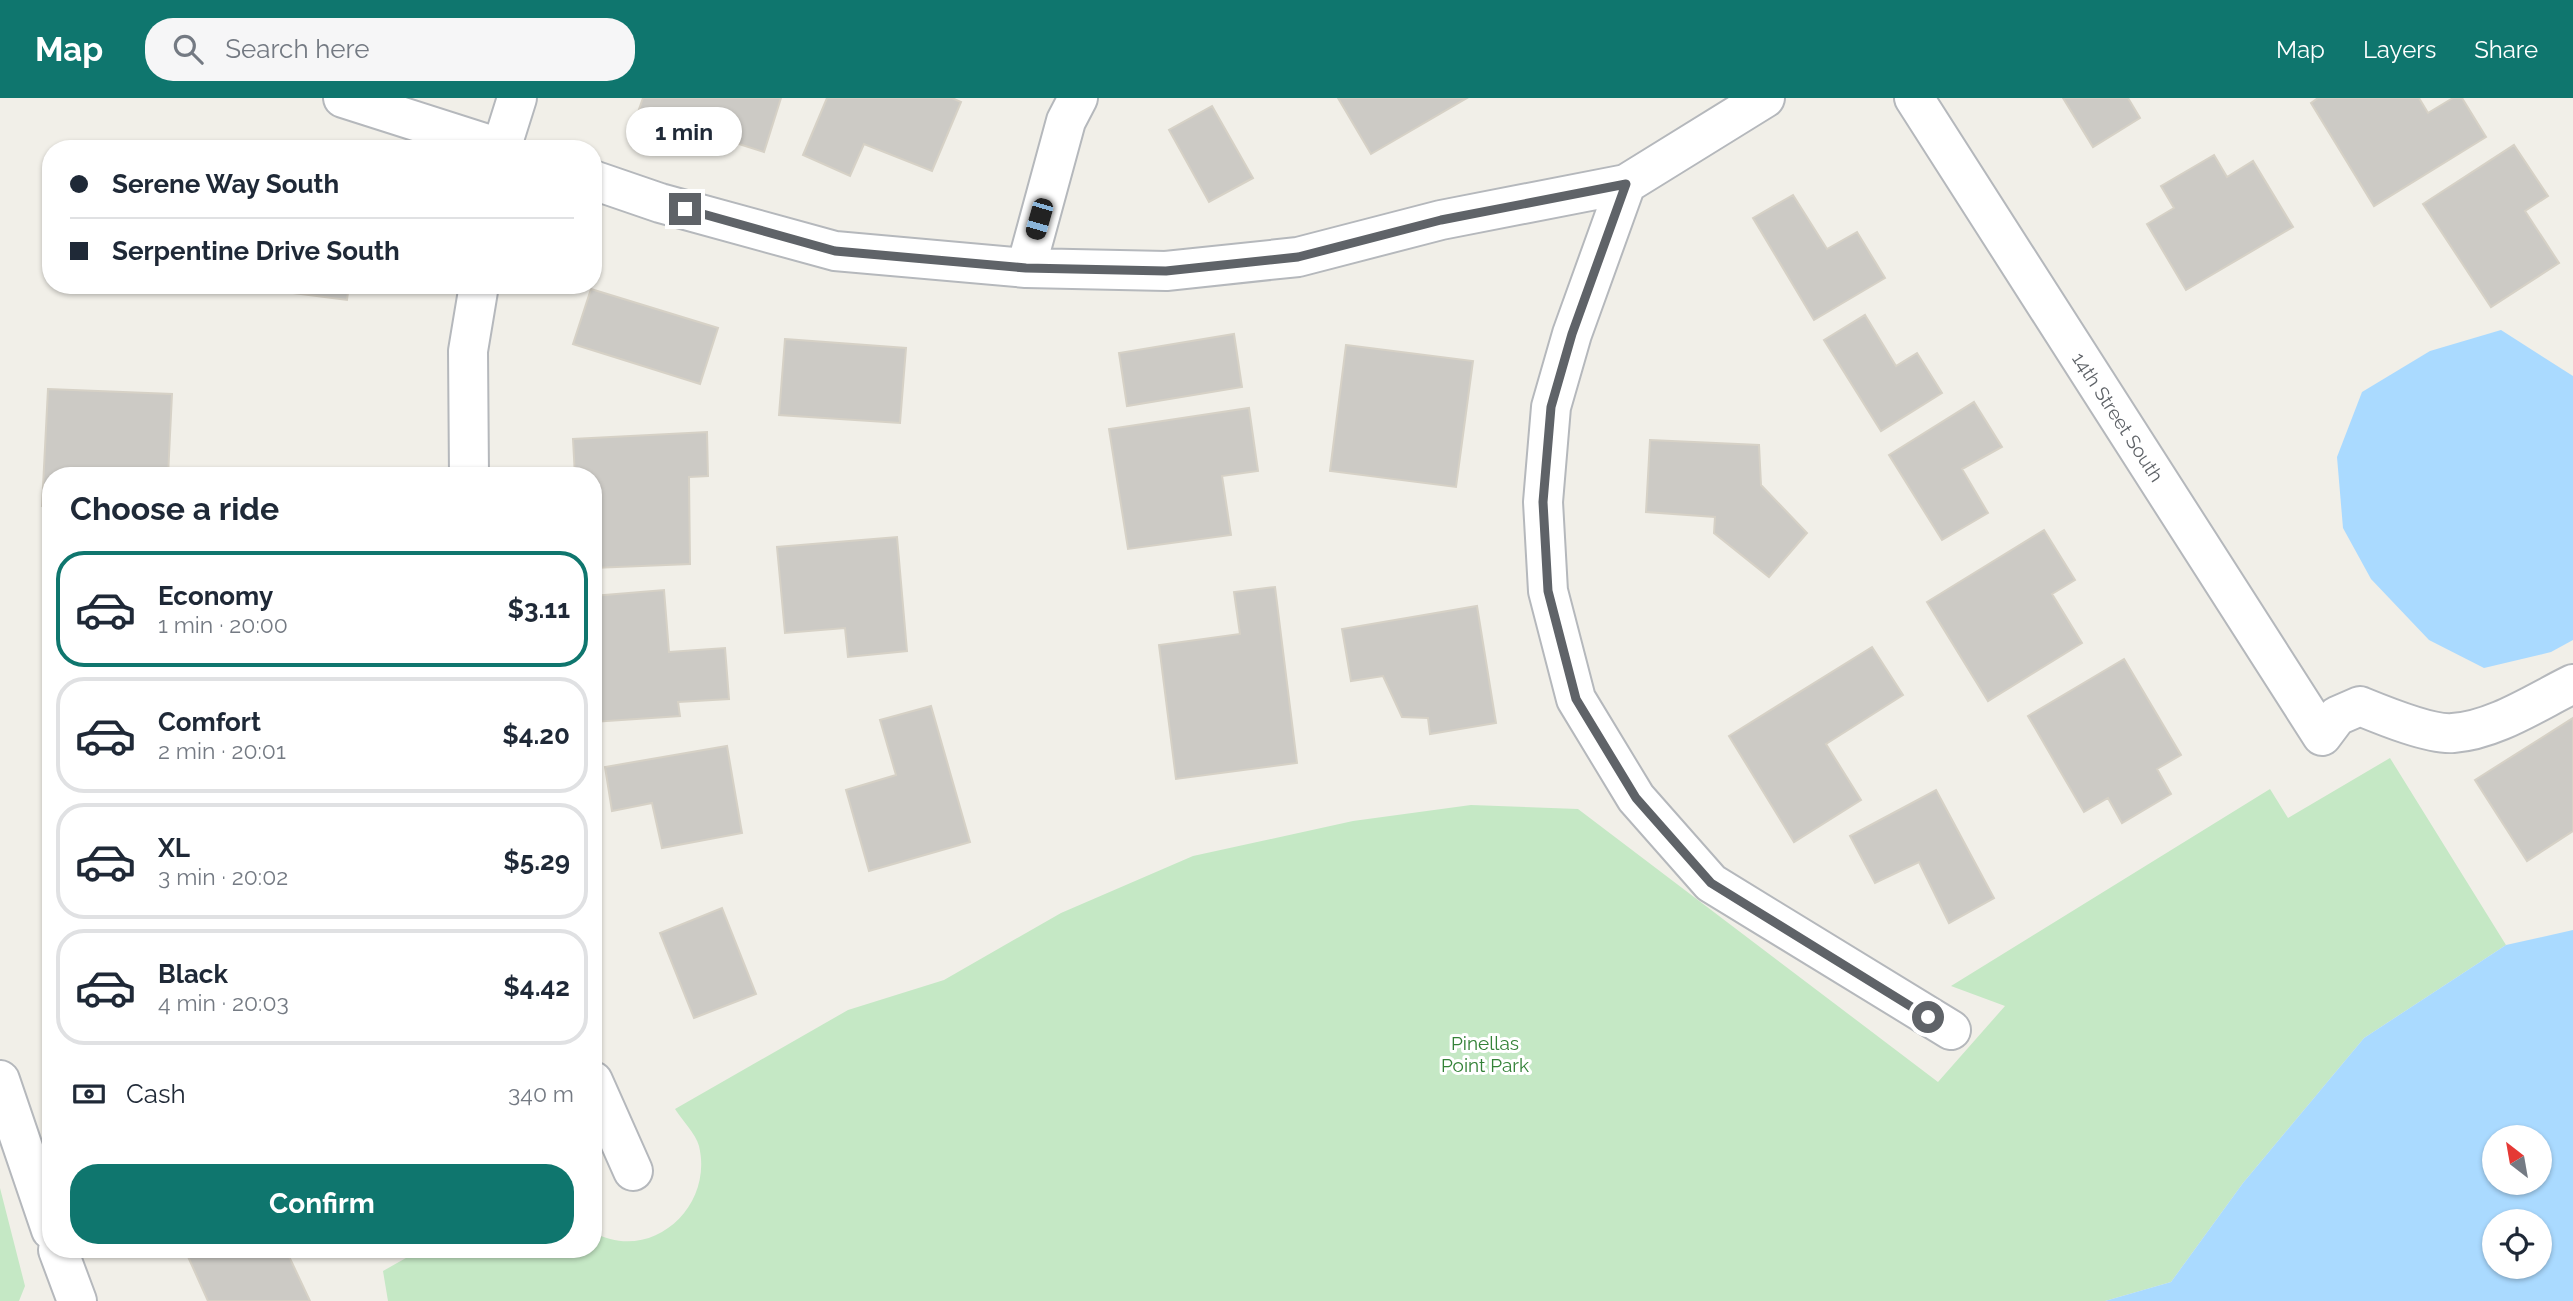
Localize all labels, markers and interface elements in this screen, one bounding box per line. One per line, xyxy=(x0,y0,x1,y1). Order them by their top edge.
search box xyxy=(145,18,635,81)
text: Map xyxy=(35,30,103,69)
icon: search xyxy=(169,30,207,68)
text: Search here xyxy=(225,34,370,64)
text: Map xyxy=(2276,35,2325,64)
text: Layers xyxy=(2363,35,2436,64)
text: Share xyxy=(2474,35,2538,64)
callout: 1 min xyxy=(627,108,743,156)
text: 1 min xyxy=(655,118,713,145)
text: Serene Way South xyxy=(112,169,339,199)
route end xyxy=(669,193,701,225)
car xyxy=(1024,196,1055,242)
text: Serpentine Drive South xyxy=(112,236,400,266)
street label: 14th Street South xyxy=(2068,348,2168,486)
text: Choose a ride xyxy=(70,490,279,527)
icon: car xyxy=(74,578,137,641)
text: Economy xyxy=(158,581,273,611)
text: $3.11 xyxy=(508,594,570,624)
text: 1 min · 20:00 xyxy=(158,611,288,638)
icon: car xyxy=(74,704,137,767)
text: Comfort xyxy=(158,707,261,737)
text: $4.20 xyxy=(502,720,570,750)
text: 2 min · 20:01 xyxy=(158,737,286,764)
icon: car xyxy=(74,830,137,893)
text: XL xyxy=(158,833,190,863)
text: $5.29 xyxy=(503,846,570,876)
text: 3 min · 20:02 xyxy=(158,863,288,890)
icon: car xyxy=(74,956,137,1019)
text: Black xyxy=(158,959,228,989)
text: $4.42 xyxy=(503,972,570,1002)
text: 4 min · 20:03 xyxy=(158,989,289,1016)
route start xyxy=(1912,1001,1944,1033)
park label: Pinellas Point Park xyxy=(1441,1032,1529,1076)
icon: cash xyxy=(70,1075,108,1113)
text: Cash xyxy=(126,1079,186,1109)
text: 340 m xyxy=(508,1080,574,1107)
north arrow xyxy=(2482,1125,2552,1195)
map controls xyxy=(2482,1125,2552,1279)
button: Confirm xyxy=(70,1164,574,1244)
button: locate xyxy=(2482,1209,2552,1279)

